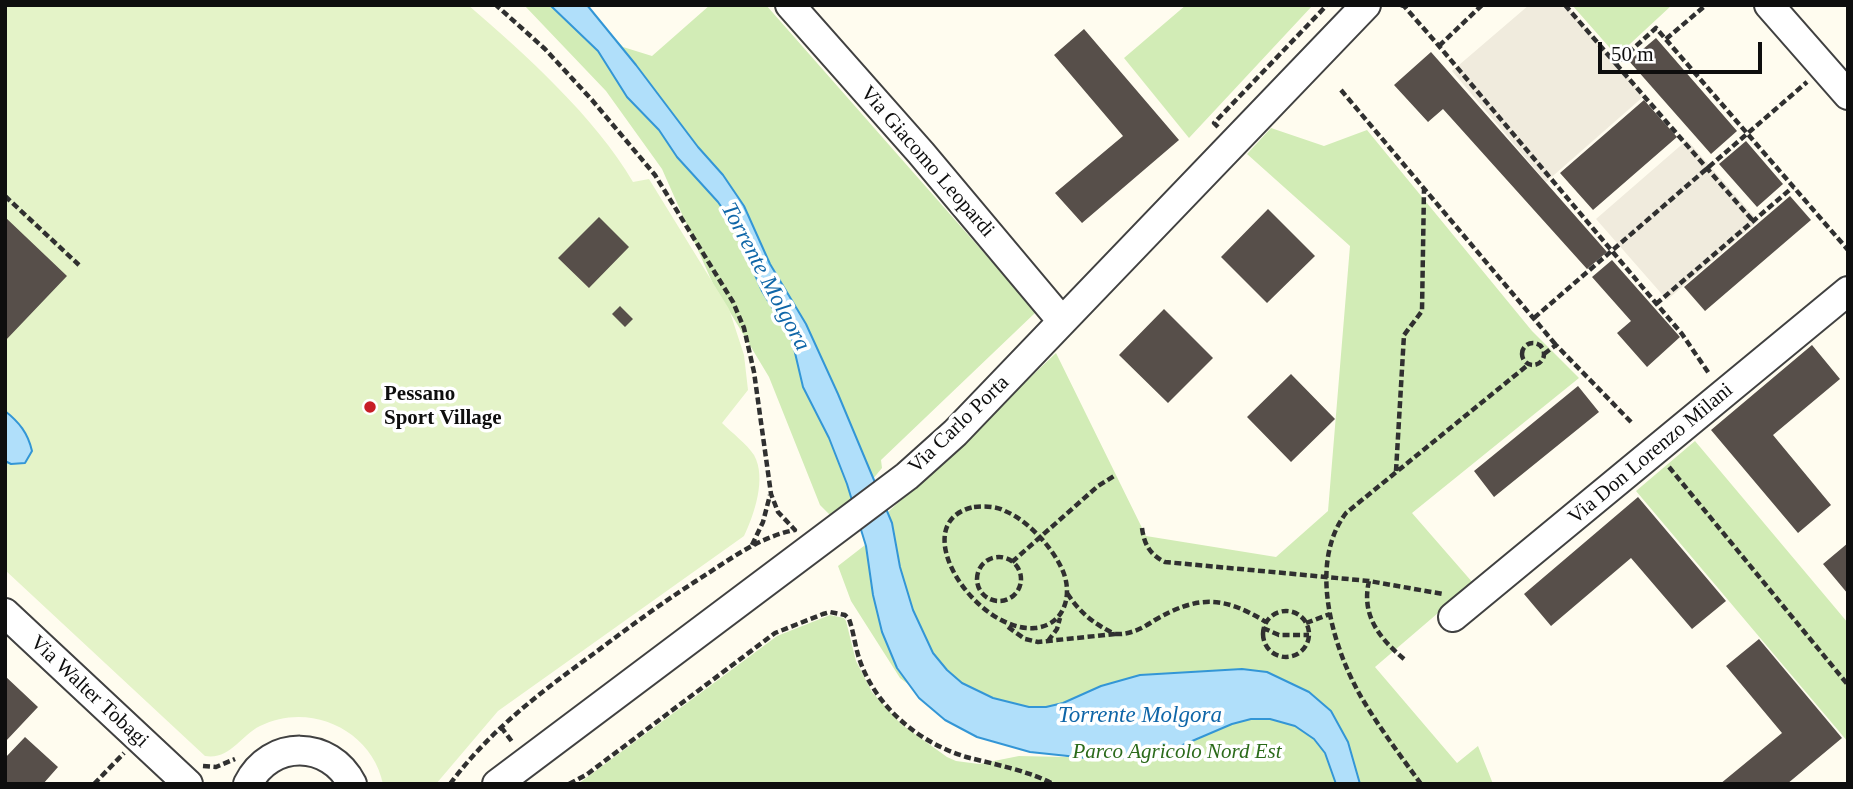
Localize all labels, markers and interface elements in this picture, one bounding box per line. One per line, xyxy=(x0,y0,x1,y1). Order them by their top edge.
scale bar xyxy=(1601,28,1766,72)
text: 50 m xyxy=(1611,42,1654,66)
street label: Via Giacomo Leopardi xyxy=(854,81,1000,243)
water label: Torrente Molgora xyxy=(714,198,816,356)
street label: Via Carlo Porta xyxy=(903,371,1015,479)
street label: Via Don Lorenzo Milani xyxy=(1564,378,1738,530)
place label: Pessano Sport Village xyxy=(384,382,502,432)
marker: Pessano Sport Village xyxy=(362,399,378,415)
street label: Via Walter Tobagi xyxy=(24,631,154,753)
water label: Torrente Molgora xyxy=(1058,702,1222,730)
park label: Parco Agricolo Nord Est xyxy=(1072,739,1282,765)

